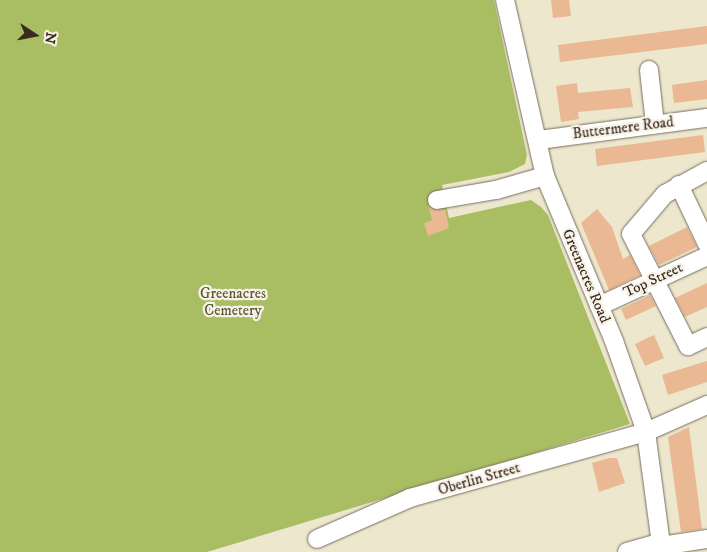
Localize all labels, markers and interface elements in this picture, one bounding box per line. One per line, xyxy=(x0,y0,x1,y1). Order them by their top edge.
north arrow xyxy=(10,10,60,60)
text: N xyxy=(40,31,60,45)
street label: Buttermere Road xyxy=(571,113,675,143)
street label: Greenacres Road xyxy=(558,226,614,326)
street label: Top Street xyxy=(621,258,685,302)
park label: Greenacres Cemetery xyxy=(200,284,266,319)
street label: Oberlin Street xyxy=(436,459,522,499)

